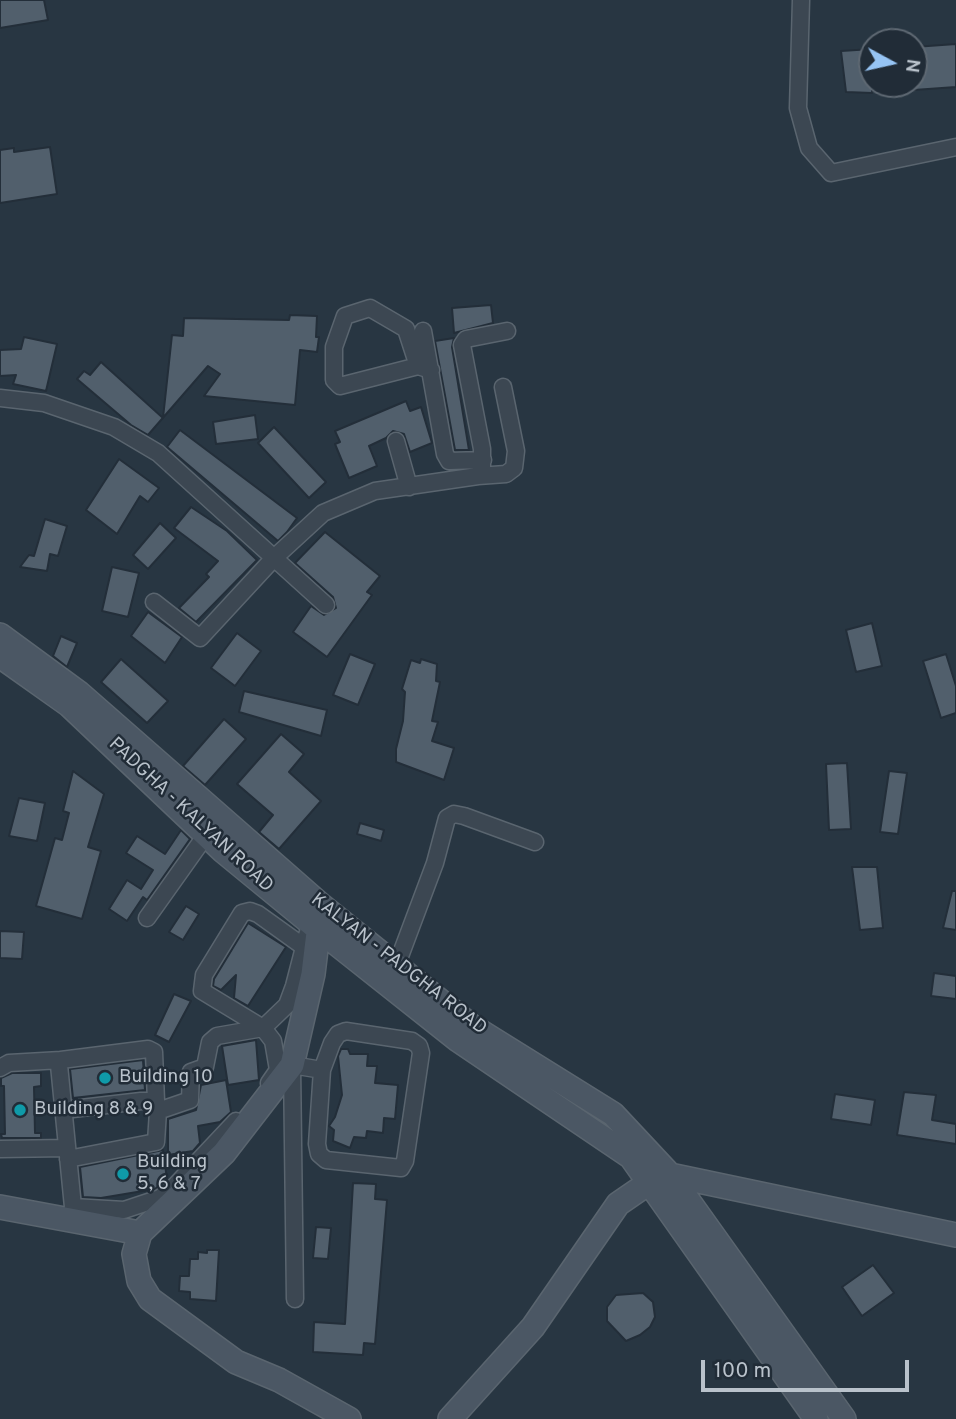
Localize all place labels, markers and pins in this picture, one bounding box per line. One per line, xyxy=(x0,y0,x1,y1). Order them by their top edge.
place label: Building 10 xyxy=(119,1067,213,1089)
marker: Building 10 xyxy=(97,1070,113,1086)
place label: Building 8 & 9 xyxy=(34,1099,153,1121)
marker: Building 8 & 9 xyxy=(12,1102,28,1118)
place label: Building 5, 6 & 7 xyxy=(137,1152,207,1196)
marker: Building 5, 6 & 7 xyxy=(115,1166,131,1182)

